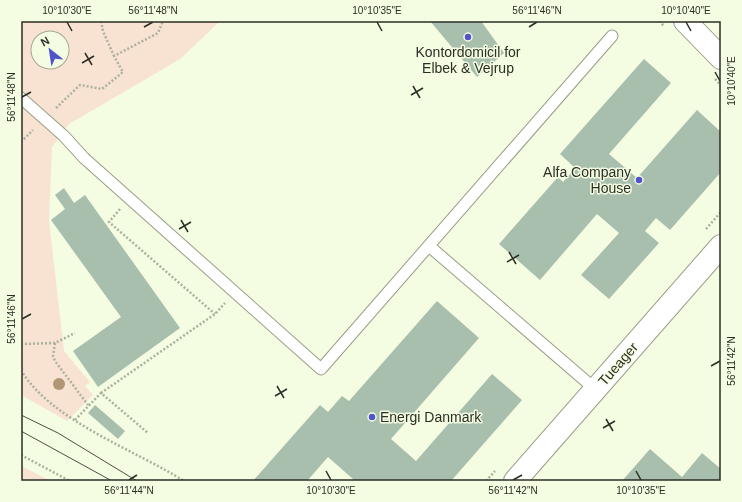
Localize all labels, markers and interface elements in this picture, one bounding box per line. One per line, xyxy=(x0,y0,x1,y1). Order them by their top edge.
text: 10°10'30"E xyxy=(42,5,92,16)
text: 56°11'48"N xyxy=(128,5,178,16)
text: 10°10'35"E xyxy=(352,5,402,16)
text: 56°11'46"N xyxy=(512,5,562,16)
text: 10°10'40"E xyxy=(661,5,711,16)
north arrow xyxy=(30,30,70,70)
marker: Kontordomicil for Elbek & Vejrup xyxy=(463,32,473,42)
text: N xyxy=(39,34,51,49)
place label: Kontordomicil for Elbek & Vejrup xyxy=(415,44,521,76)
text: 10°10'40"E xyxy=(726,56,737,106)
text: 56°11'48"N xyxy=(6,72,17,122)
place label: Alfa Company House xyxy=(543,164,631,196)
marker: Alfa Company House xyxy=(634,175,644,185)
text: 56°11'46"N xyxy=(6,294,17,344)
text: 56°11'42"N xyxy=(726,336,737,386)
street label: Tueager xyxy=(595,339,641,389)
place label: Energi Danmark xyxy=(380,409,482,425)
marker: Energi Danmark xyxy=(367,412,377,422)
text: 56°11'44"N xyxy=(104,485,154,496)
text: 10°10'30"E xyxy=(306,485,356,496)
text: 56°11'42"N xyxy=(488,485,538,496)
text: 10°10'35"E xyxy=(616,485,666,496)

